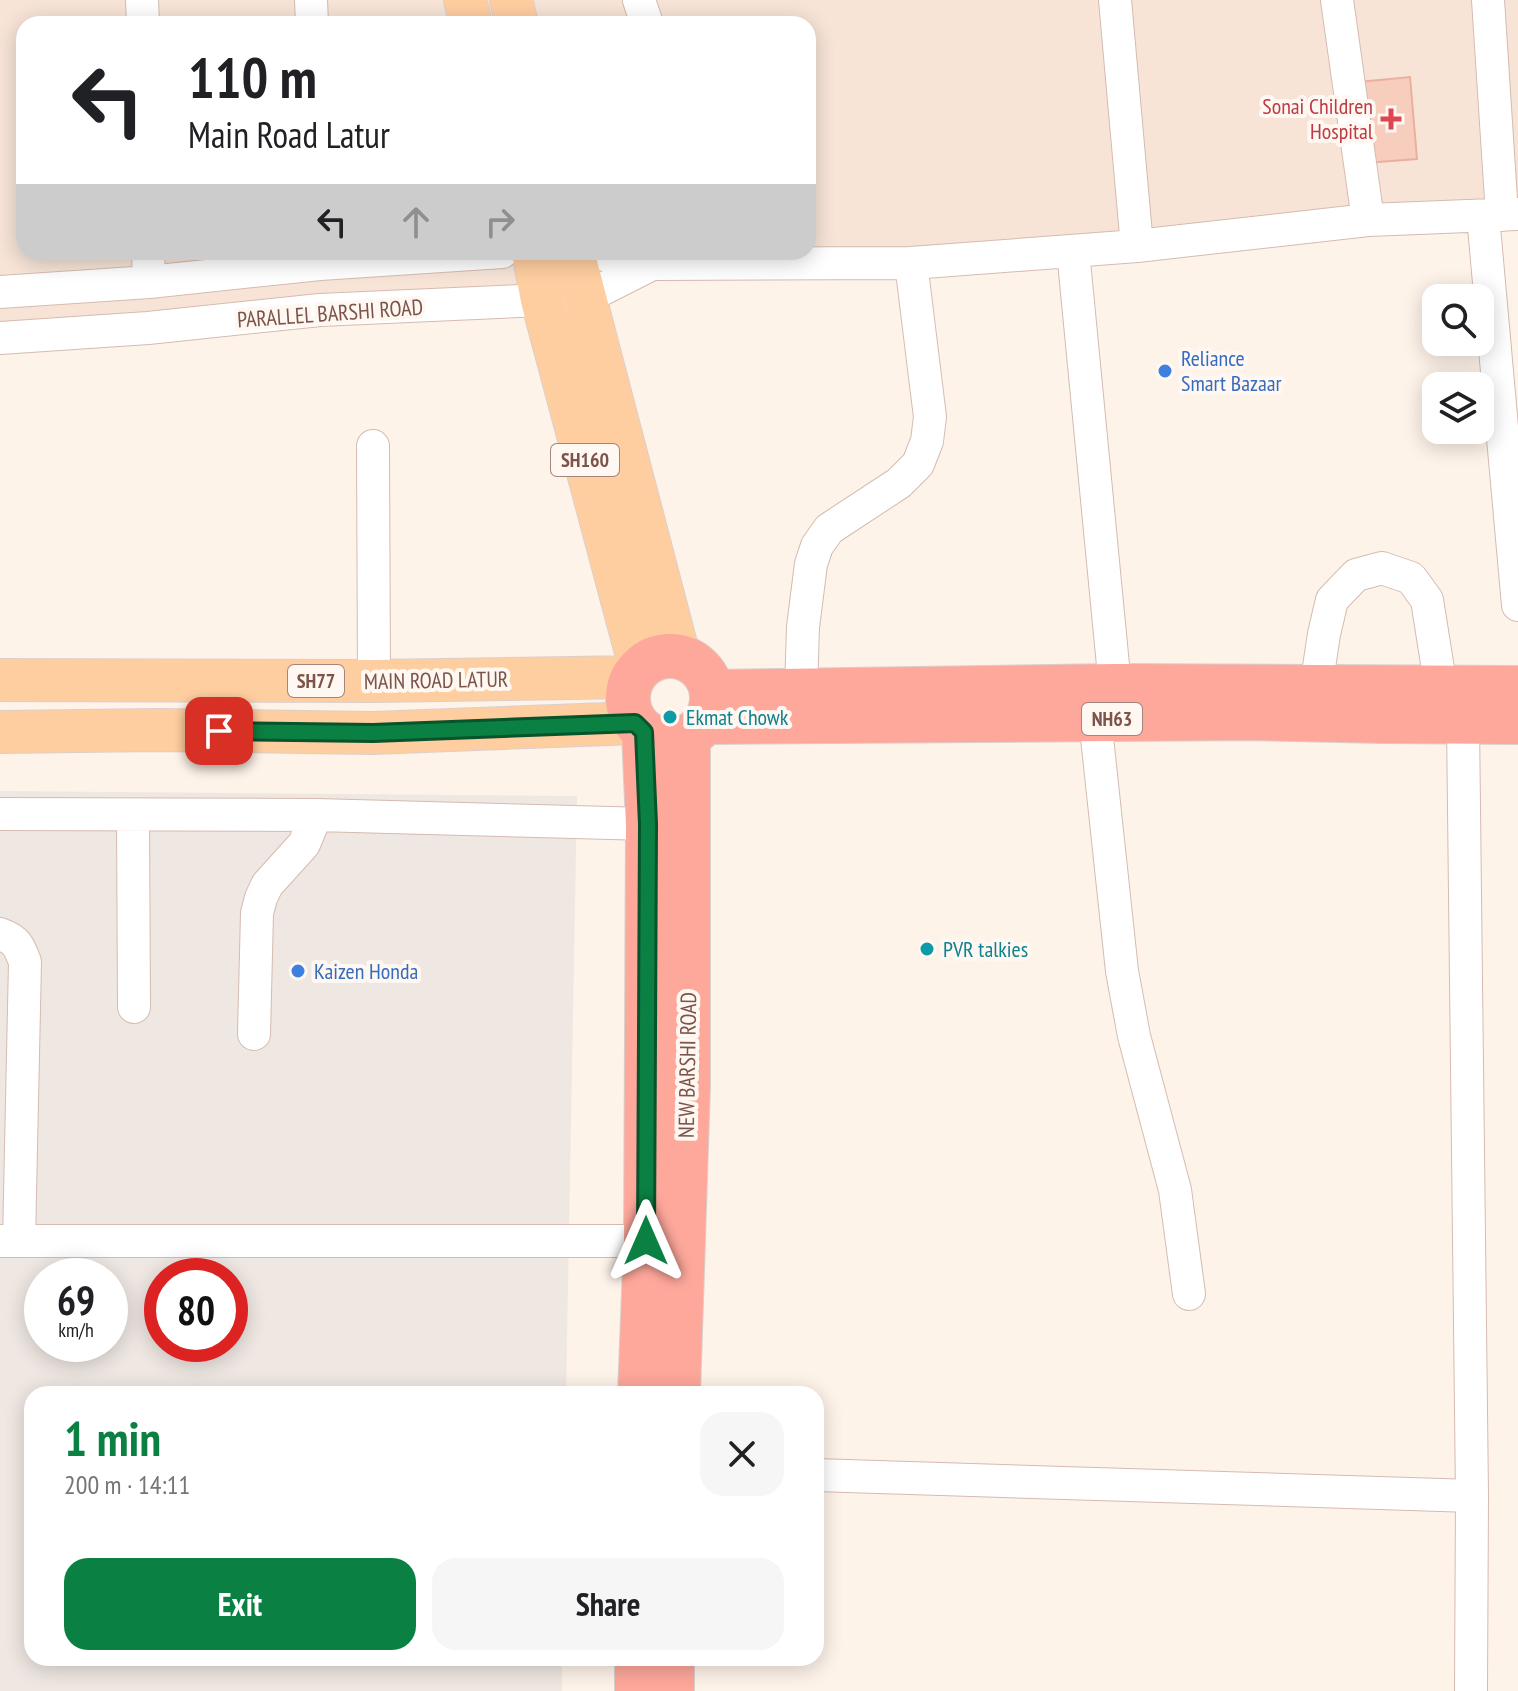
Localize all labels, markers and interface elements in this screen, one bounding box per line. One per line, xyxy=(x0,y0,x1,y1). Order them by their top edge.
text: 110 m xyxy=(188,41,317,113)
icon: left xyxy=(56,48,160,152)
place label: Sonai Children Hospital xyxy=(1262,92,1374,145)
marker: Sonai Children Hospital xyxy=(1380,108,1402,130)
text: Main Road Latur xyxy=(188,111,390,158)
icon: left xyxy=(310,200,354,244)
icon: ahead xyxy=(394,200,438,244)
icon: right xyxy=(478,200,522,244)
map controls xyxy=(1422,284,1494,444)
button: search xyxy=(1422,284,1494,356)
street label: PARALLEL BARSHI ROAD xyxy=(236,293,424,333)
place label: Reliance Smart Bazaar xyxy=(1181,344,1282,397)
marker: Reliance Smart Bazaar xyxy=(1156,362,1174,380)
button: layers xyxy=(1422,372,1494,444)
road number: SH160 xyxy=(551,444,619,476)
road number: SH77 xyxy=(288,665,344,697)
street label: MAIN ROAD LATUR xyxy=(363,665,509,695)
pin xyxy=(185,697,253,765)
place label: Ekmat Chowk xyxy=(686,703,789,731)
road number: NH63 xyxy=(1082,703,1142,735)
marker: Ekmat Chowk xyxy=(661,708,679,726)
icon: arrive xyxy=(197,709,241,753)
place label: PVR talkies xyxy=(943,935,1028,963)
marker: PVR talkies xyxy=(918,940,936,958)
place label: Kaizen Honda xyxy=(314,957,418,985)
marker: Kaizen Honda xyxy=(289,962,307,980)
street label: NEW BARSHI ROAD xyxy=(672,992,702,1138)
position arrow xyxy=(604,1199,688,1283)
speed limit sign: 80 xyxy=(144,1258,248,1362)
text: 69 xyxy=(57,1274,95,1326)
text: km/h xyxy=(58,1317,94,1343)
text: 1 min xyxy=(64,1407,161,1469)
button: close xyxy=(700,1412,784,1496)
text: 200 m · 14:11 xyxy=(64,1468,190,1501)
button: Exit xyxy=(64,1558,416,1650)
button: Share xyxy=(432,1558,784,1650)

